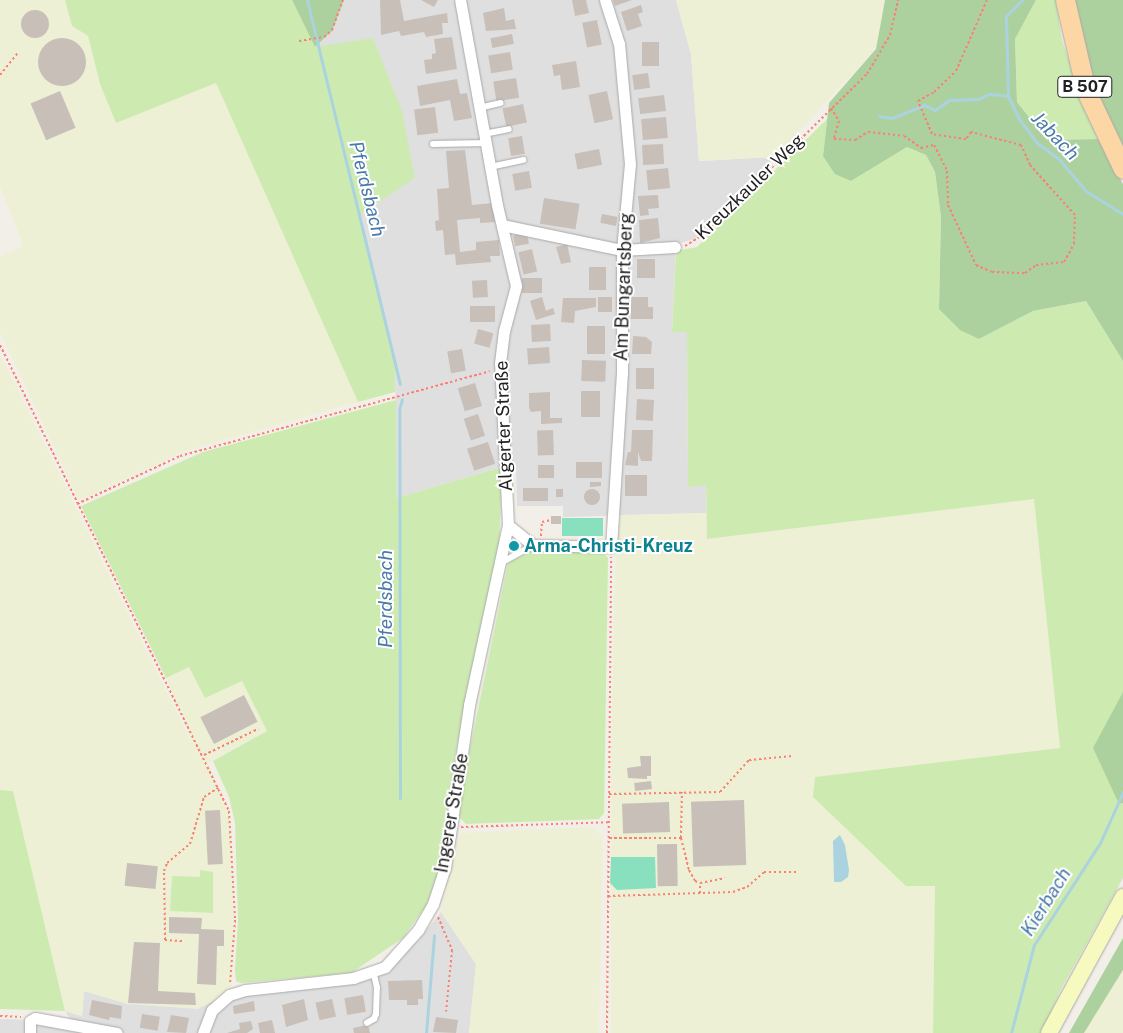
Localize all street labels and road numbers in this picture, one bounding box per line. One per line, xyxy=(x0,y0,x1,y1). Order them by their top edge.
road number: B 507 xyxy=(1056,74,1114,100)
street label: Kreuzkauler Weg xyxy=(691,130,809,244)
street label: Am Bungartsberg xyxy=(611,212,637,362)
street label: Algerter Straße xyxy=(491,360,517,492)
street label: Ingerer Straße xyxy=(431,751,473,875)

